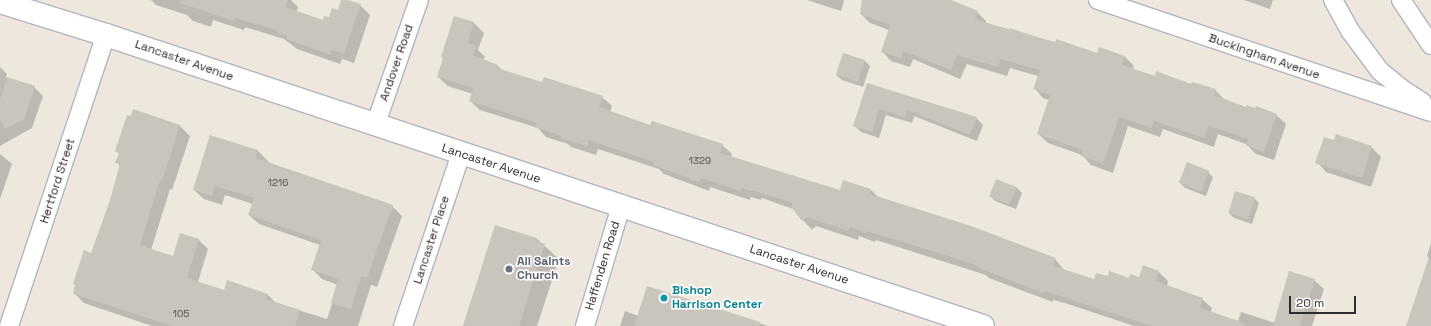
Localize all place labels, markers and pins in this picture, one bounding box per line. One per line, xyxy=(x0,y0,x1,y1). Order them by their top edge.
place label: All Saints Church xyxy=(517,255,570,283)
marker: All Saints Church xyxy=(504,264,514,274)
place label: Bishop Harrison Center xyxy=(672,284,762,312)
marker: Bishop Harrison Center xyxy=(659,293,669,303)

